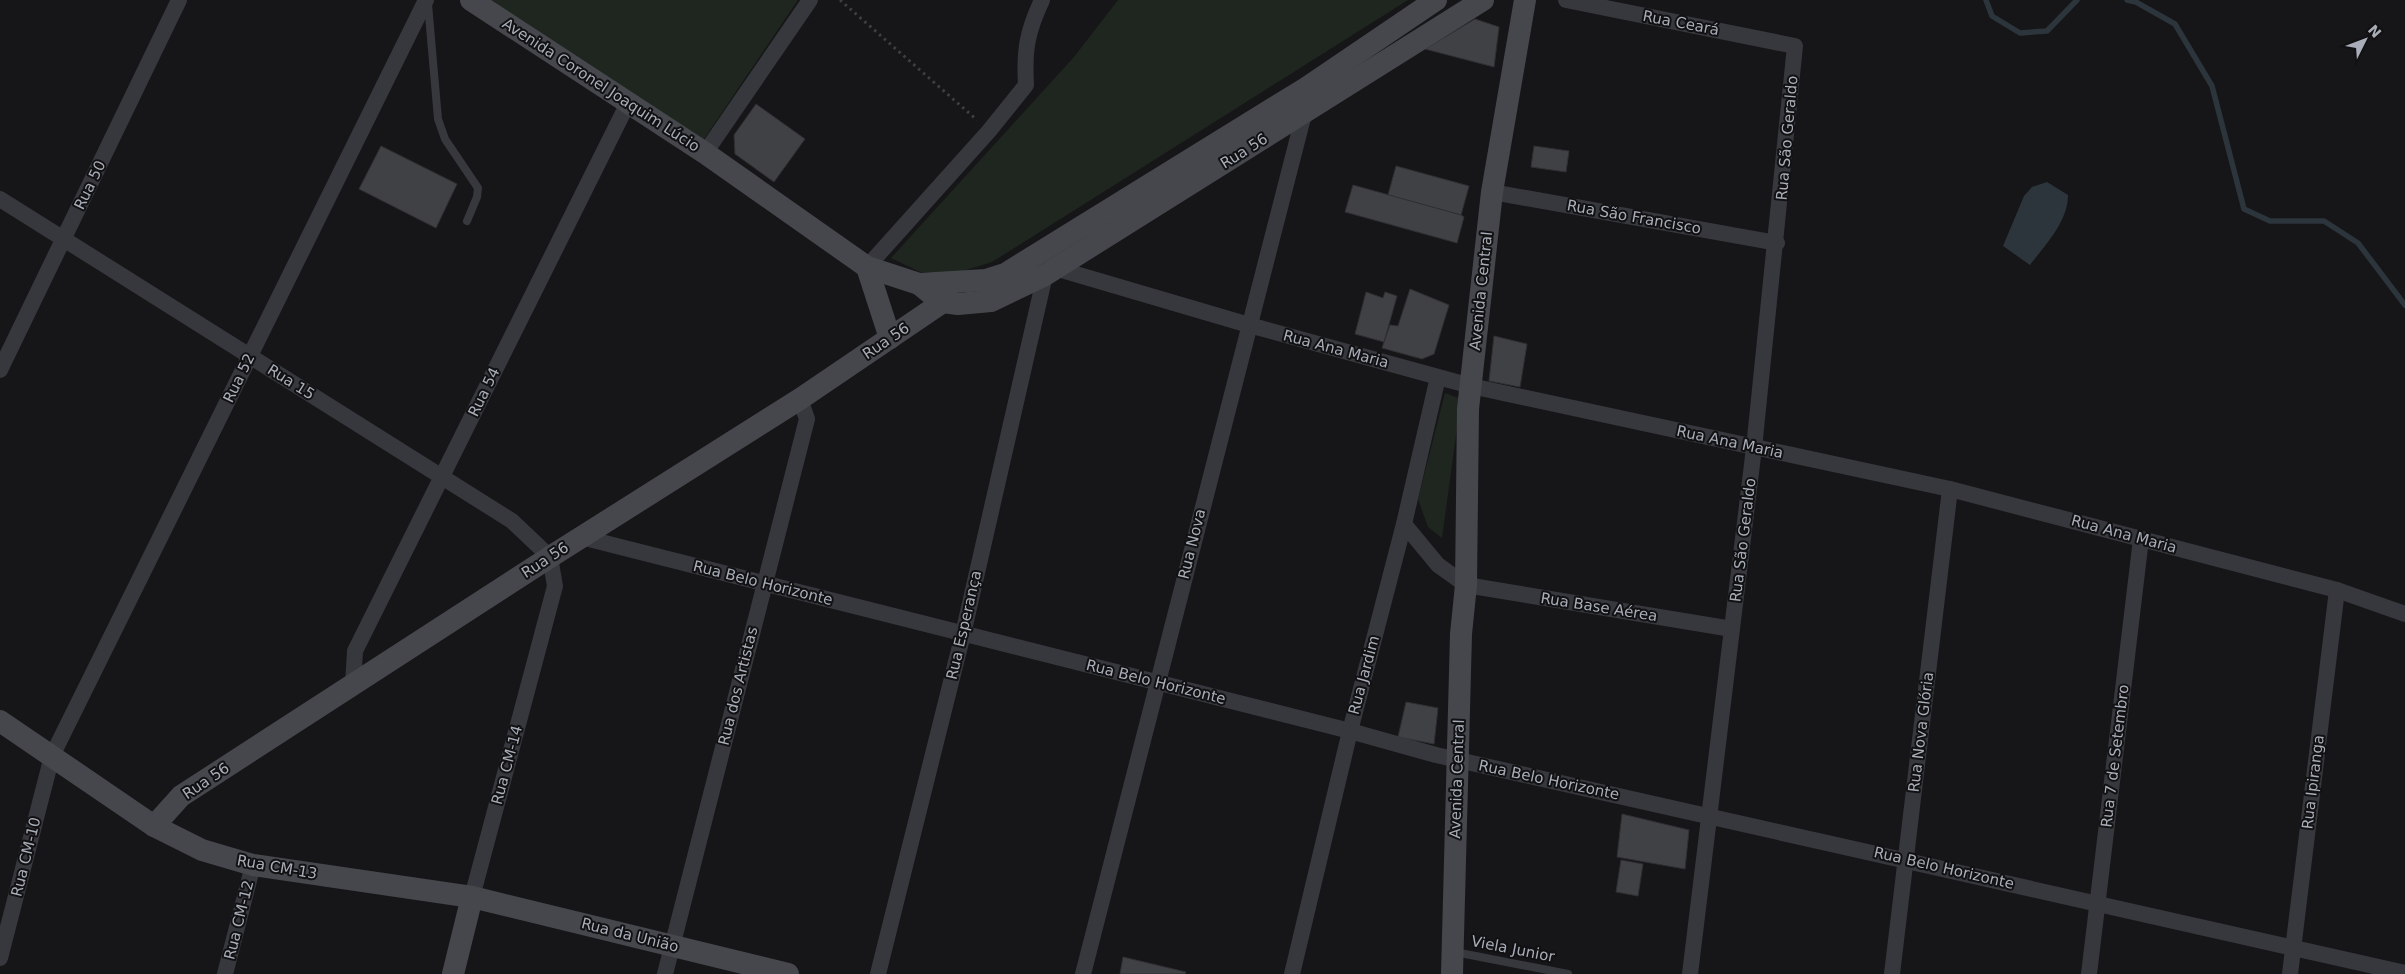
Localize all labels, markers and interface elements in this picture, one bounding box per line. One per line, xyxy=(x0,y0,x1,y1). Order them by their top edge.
street label: Rua Ceará xyxy=(1641,7,1721,39)
street label: Avenida Coronel Joaquim Lúcio xyxy=(499,14,703,156)
north arrow xyxy=(2340,15,2390,65)
text: N xyxy=(2365,22,2385,41)
street label: Rua São Geraldo xyxy=(1773,75,1801,201)
street label: Rua 56 xyxy=(1217,130,1271,172)
street label: Rua 50 xyxy=(70,158,110,212)
street label: Rua São Francisco xyxy=(1566,196,1702,238)
street label: Avenida Central xyxy=(1466,231,1496,351)
street label: Rua 56 xyxy=(859,319,913,363)
street label: Rua Ana Maria xyxy=(1281,326,1391,372)
street label: Rua 52 xyxy=(219,351,259,405)
street label: Rua 15 xyxy=(264,361,318,403)
street label: Rua 54 xyxy=(464,365,504,419)
street label: Rua Ana Maria xyxy=(1675,422,1785,462)
street label: Rua São Geraldo xyxy=(1726,477,1760,603)
street label: Rua Nova xyxy=(1175,507,1209,581)
street label: Rua Ana Maria xyxy=(2069,511,2179,557)
street label: Rua 56 xyxy=(518,538,572,582)
street label: Rua Belo Horizonte xyxy=(691,557,835,609)
street label: Rua Esperança xyxy=(943,569,985,681)
street label: Rua Base Aérea xyxy=(1539,589,1659,625)
street label: Rua dos Artistas xyxy=(715,625,761,747)
street label: Rua Jardim xyxy=(1345,634,1383,716)
street label: Rua Belo Horizonte xyxy=(1084,656,1228,708)
street label: Rua Nova Glória xyxy=(1905,671,1937,793)
street label: Rua 7 de Setembro xyxy=(2097,683,2133,829)
street label: Avenida Central xyxy=(1446,719,1468,839)
street label: Rua CM-14 xyxy=(488,723,526,807)
street label: Rua Ipiranga xyxy=(2298,734,2328,830)
street label: Rua Belo Horizonte xyxy=(1477,756,1621,804)
street label: Rua 56 xyxy=(179,759,233,803)
street label: Rua CM-10 xyxy=(7,815,45,899)
street label: Rua Belo Horizonte xyxy=(1872,843,2016,893)
street label: Rua CM-13 xyxy=(235,851,319,883)
street label: Rua CM-12 xyxy=(220,878,258,962)
street label: Rua da União xyxy=(579,914,681,956)
street label: Viela Junior xyxy=(1470,932,1557,966)

